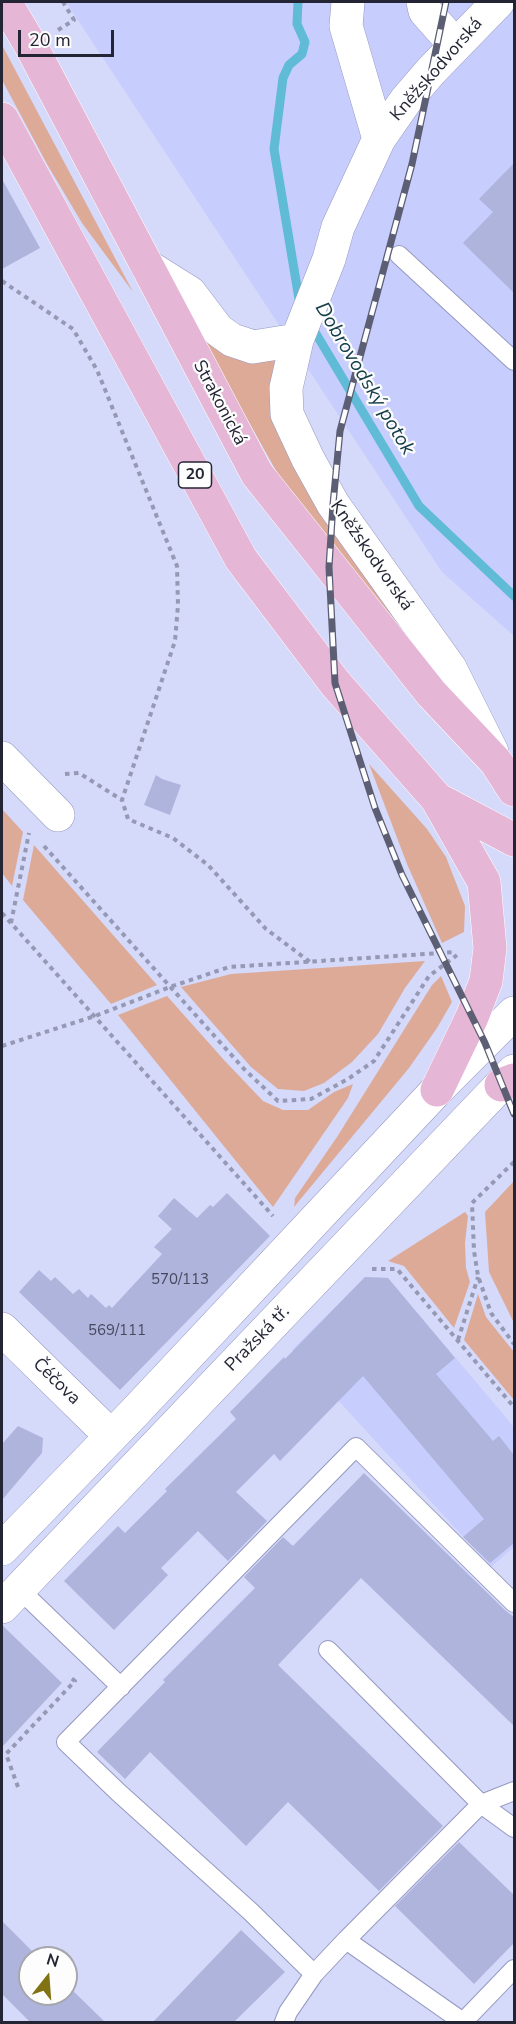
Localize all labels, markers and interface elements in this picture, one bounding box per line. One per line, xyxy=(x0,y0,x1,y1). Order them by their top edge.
street label: Kněžskodvorská xyxy=(386,14,488,126)
scale bar xyxy=(21,18,117,56)
text: 20 m xyxy=(29,28,71,52)
water label: Dobrovodský potok xyxy=(309,298,419,460)
street label: Strakonická xyxy=(188,357,250,449)
road number: 20 xyxy=(178,462,212,488)
street label: Kněžskodvorská xyxy=(325,497,417,615)
house number: 570/113 xyxy=(151,1271,209,1289)
street label: Pražská tř. xyxy=(221,1301,295,1377)
house number: 569/111 xyxy=(88,1322,146,1340)
street label: Čéčova xyxy=(28,1354,84,1410)
north arrow xyxy=(18,1946,78,2006)
text: N xyxy=(44,1948,62,1973)

